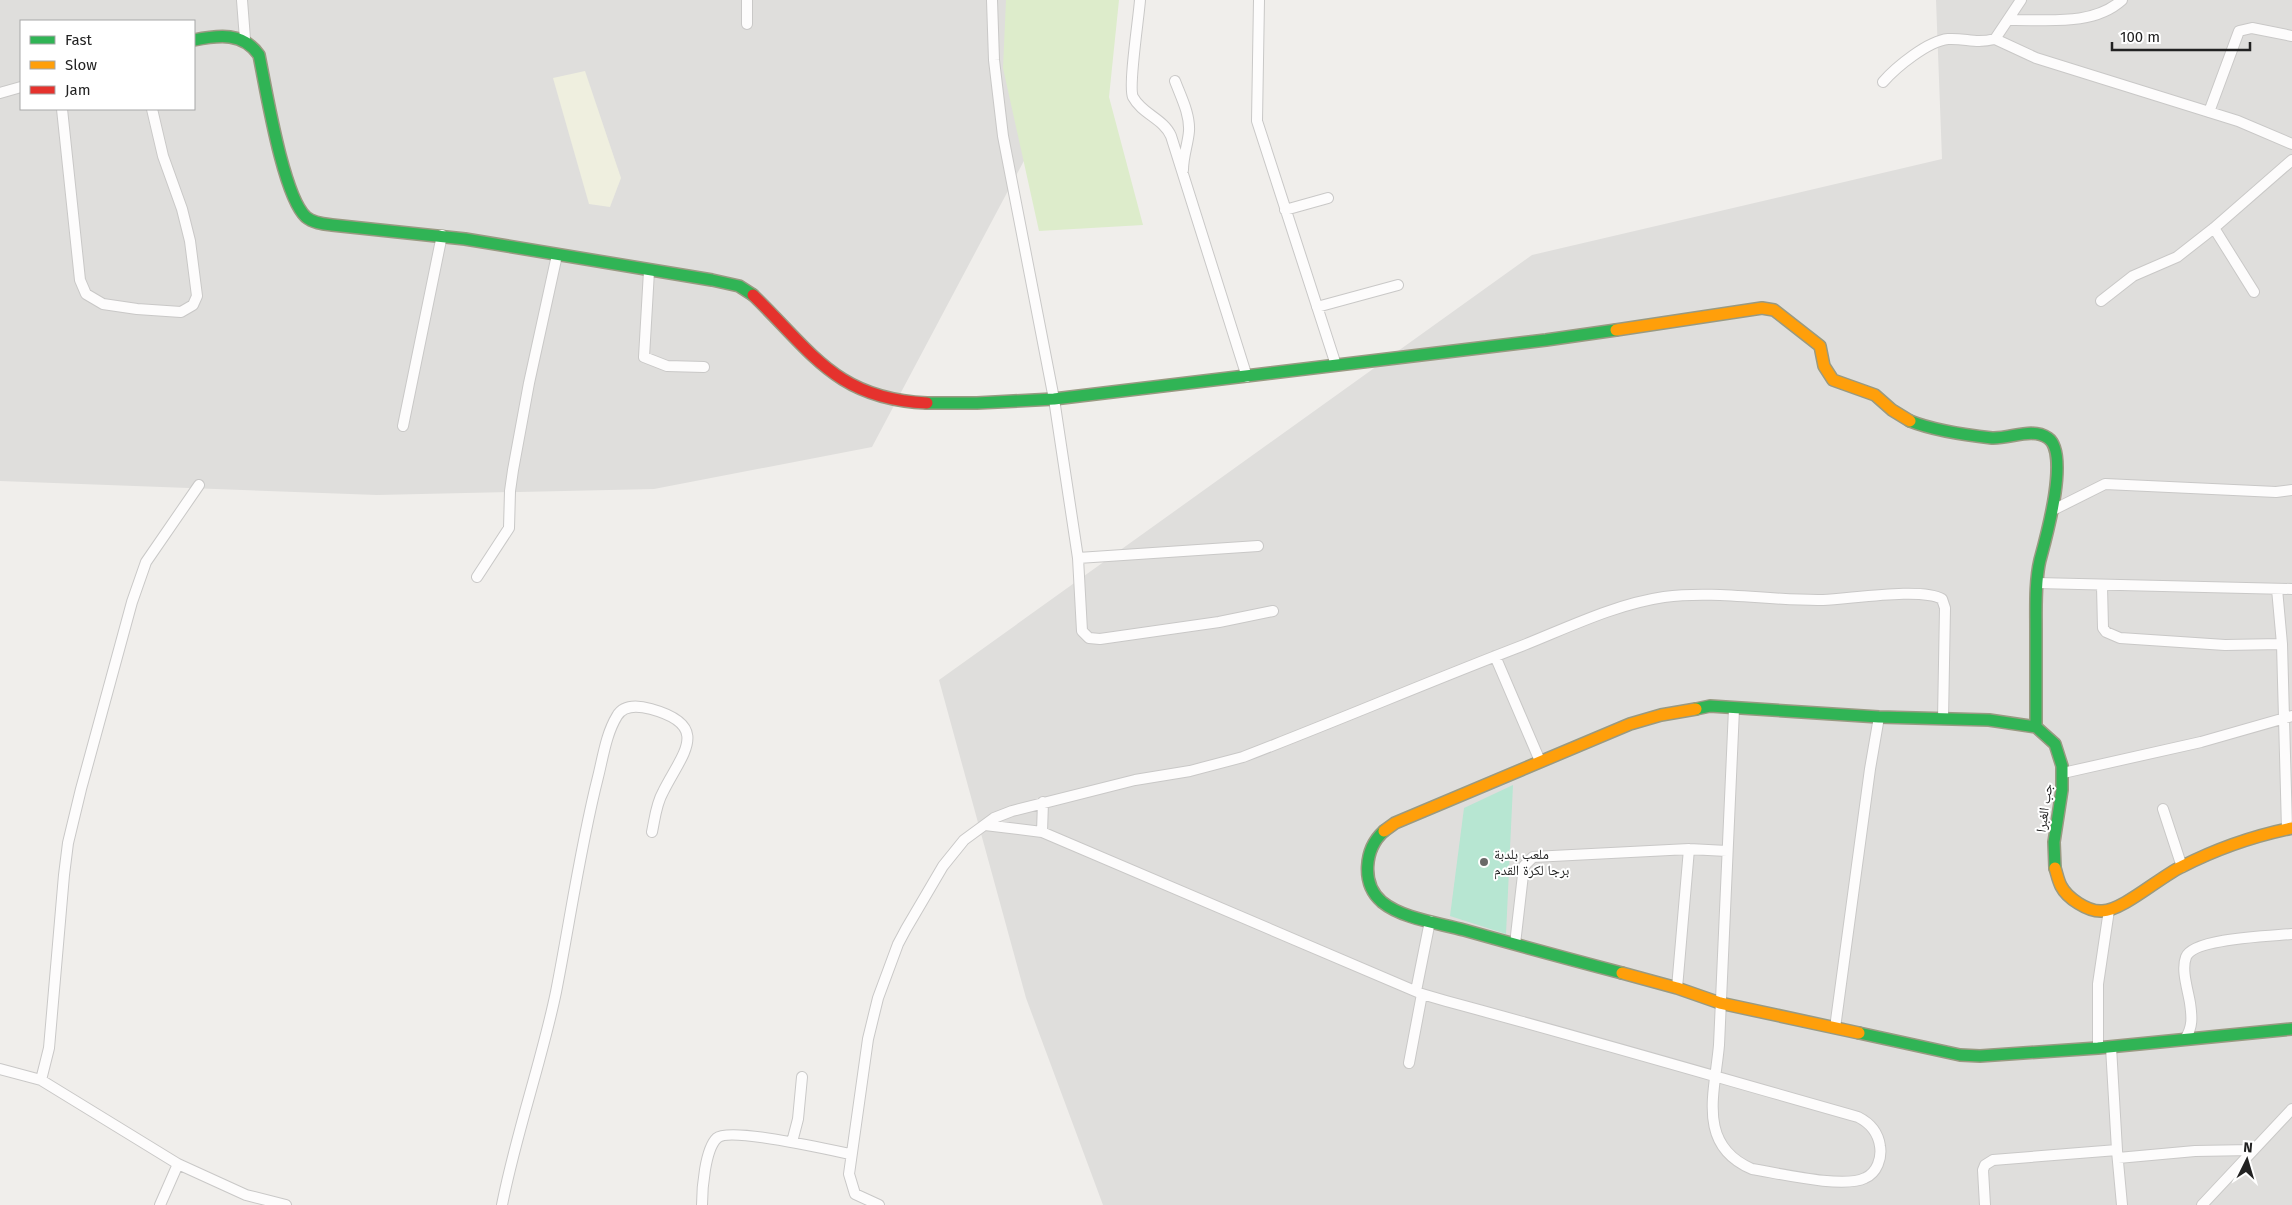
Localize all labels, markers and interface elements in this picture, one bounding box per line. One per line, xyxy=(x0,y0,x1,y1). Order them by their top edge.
legend xyxy=(20,20,195,110)
scale bar xyxy=(2112,20,2250,52)
text: 100 m xyxy=(2120,28,2160,46)
text: Fast xyxy=(65,31,92,49)
text: Slow xyxy=(65,56,97,74)
text: Jam xyxy=(65,81,91,99)
street label: جب الغبرا xyxy=(2033,782,2056,834)
place label: ملعب بلدبة برجا لكرة القدم xyxy=(1494,846,1569,880)
marker: ملعب بلدبة برجا لكرة القدم xyxy=(1478,856,1490,868)
north arrow xyxy=(2222,1135,2272,1185)
text: N xyxy=(2243,1139,2253,1156)

